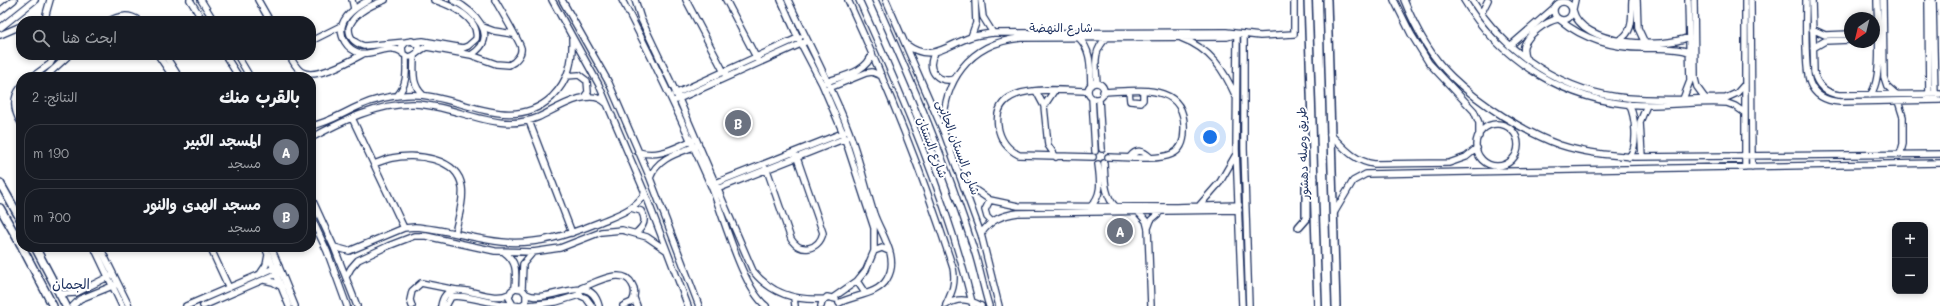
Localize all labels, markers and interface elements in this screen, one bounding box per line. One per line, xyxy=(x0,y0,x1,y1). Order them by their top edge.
north arrow xyxy=(1844,12,1880,48)
search box xyxy=(16,16,316,60)
street label: شارع النهضة xyxy=(1029,19,1093,37)
icon: search xyxy=(30,27,52,49)
text: ابحث هنا xyxy=(62,27,117,47)
text: بالقرب منك xyxy=(219,85,300,107)
text: النتائج: 2 xyxy=(32,88,77,105)
street label: شارع البستان الجانبى xyxy=(932,97,985,198)
street label: طريق وصله دهشور xyxy=(1292,107,1313,200)
pin: B xyxy=(725,108,751,138)
street label: شارع البستان xyxy=(912,114,952,181)
your location xyxy=(1200,127,1220,147)
text: المسجد الكبير xyxy=(185,130,261,150)
text: 190 m xyxy=(33,144,69,161)
text: A xyxy=(281,144,291,161)
text: مسجد xyxy=(228,154,261,171)
text: مسجد الهدى والنور xyxy=(144,194,261,214)
text: 700 m xyxy=(33,208,71,225)
text: B xyxy=(282,208,290,225)
pin: A xyxy=(1107,216,1133,246)
text: مسجد xyxy=(228,218,261,235)
map controls xyxy=(1892,222,1928,294)
button: + xyxy=(1892,222,1928,258)
button: − xyxy=(1892,258,1928,294)
district label: الجمان xyxy=(52,274,90,293)

